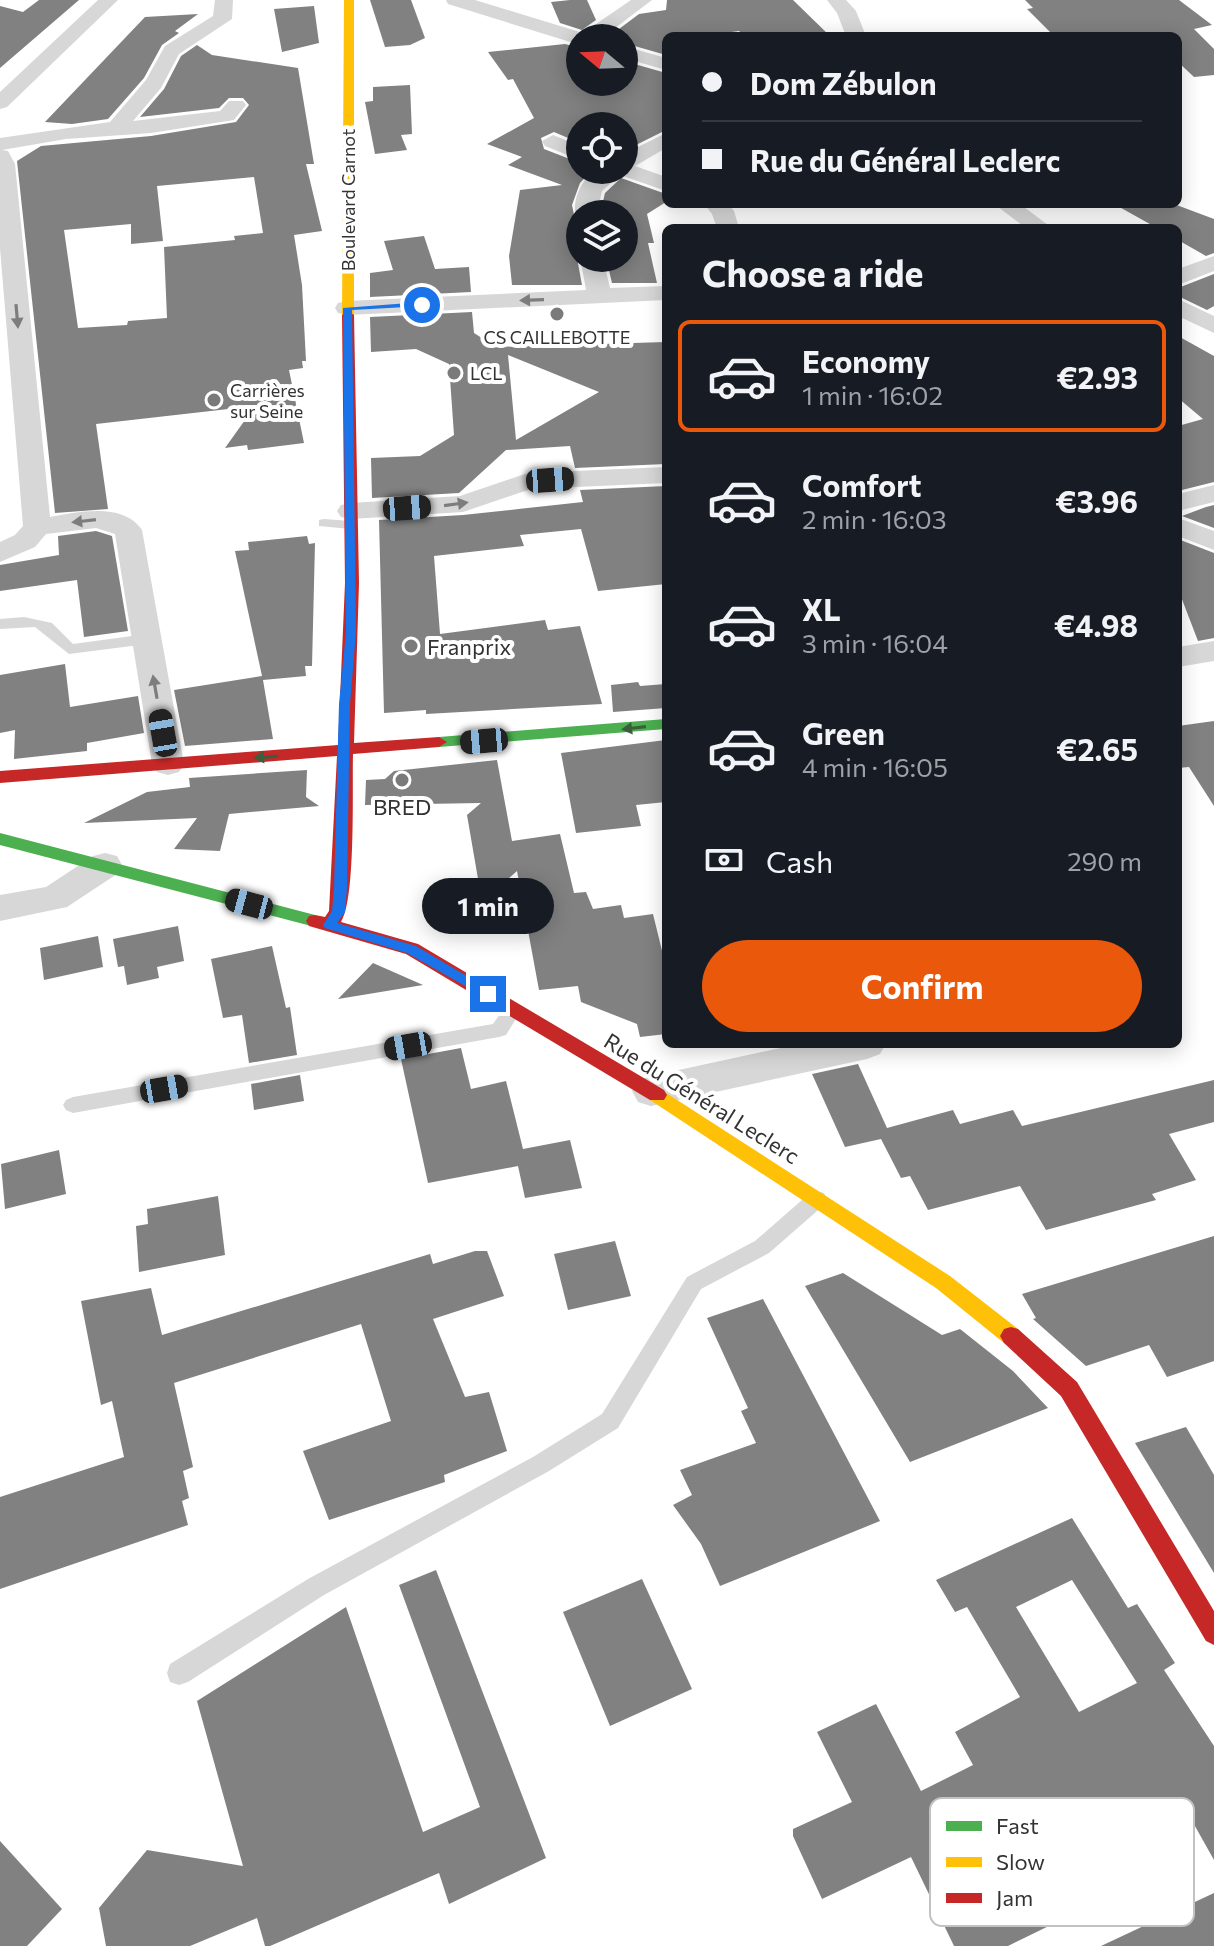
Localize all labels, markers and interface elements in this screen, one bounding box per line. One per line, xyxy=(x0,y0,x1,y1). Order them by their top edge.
north arrow xyxy=(566,24,638,96)
map controls xyxy=(566,24,638,272)
text: Dom Zébulon xyxy=(750,64,937,101)
button: locate xyxy=(566,112,638,184)
street label: Boulevard Carnot xyxy=(337,129,359,271)
text: Rue du Général Leclerc xyxy=(750,141,1060,178)
button: layers xyxy=(566,200,638,272)
text: Choose a ride xyxy=(702,250,923,294)
route start xyxy=(404,287,440,323)
one-way arrow xyxy=(519,294,544,307)
one-way arrow xyxy=(11,304,24,329)
marker: CS CAILLEBOTTE xyxy=(548,305,566,323)
place label: CS CAILLEBOTTE xyxy=(484,326,630,348)
icon: car xyxy=(706,340,778,412)
text: Economy xyxy=(802,342,930,379)
text: €2.93 xyxy=(1056,358,1138,395)
place label: LCL xyxy=(470,362,503,384)
marker: LCL xyxy=(445,364,463,382)
place label: Carrières sur Seine xyxy=(230,379,305,422)
text: 1 min · 16:02 xyxy=(802,379,943,410)
marker: Carrières sur Seine xyxy=(205,391,223,409)
icon: car xyxy=(706,464,778,536)
car xyxy=(525,466,575,494)
text: Comfort xyxy=(802,466,921,503)
text: €3.96 xyxy=(1055,482,1138,519)
car xyxy=(382,494,432,522)
one-way arrow xyxy=(444,497,469,510)
text: 2 min · 16:03 xyxy=(802,503,947,534)
one-way arrow xyxy=(71,515,96,528)
icon: car xyxy=(706,588,778,660)
text: XL xyxy=(802,590,841,627)
text: €4.98 xyxy=(1054,606,1138,643)
text: 3 min · 16:04 xyxy=(802,627,948,658)
place label: Franprix xyxy=(427,633,511,660)
marker: Franprix xyxy=(402,637,420,655)
one-way arrow xyxy=(148,674,161,699)
car xyxy=(147,707,179,759)
icon: car xyxy=(706,712,778,784)
text: Green xyxy=(802,714,885,751)
one-way arrow xyxy=(621,722,646,735)
car xyxy=(459,727,509,755)
text: €2.65 xyxy=(1056,730,1138,767)
one-way arrow xyxy=(253,751,278,764)
text: 4 min · 16:05 xyxy=(802,751,948,782)
marker: BRED xyxy=(393,771,411,789)
place label: BRED xyxy=(373,793,431,820)
icon: cash xyxy=(702,838,746,882)
text: Cash xyxy=(766,842,833,879)
text: 290 m xyxy=(1067,845,1142,876)
callout: 1 min xyxy=(422,878,554,934)
car xyxy=(223,886,275,922)
text: 1 min xyxy=(457,890,519,921)
button: Confirm xyxy=(702,940,1142,1032)
route end xyxy=(470,976,506,1012)
street label: Rue du Général Leclerc xyxy=(599,1027,805,1169)
car xyxy=(382,1030,434,1062)
car xyxy=(138,1073,190,1105)
legend xyxy=(930,1798,1194,1926)
text: Fast xyxy=(996,1812,1039,1839)
text: Slow xyxy=(996,1848,1045,1875)
text: Jam xyxy=(996,1884,1033,1911)

